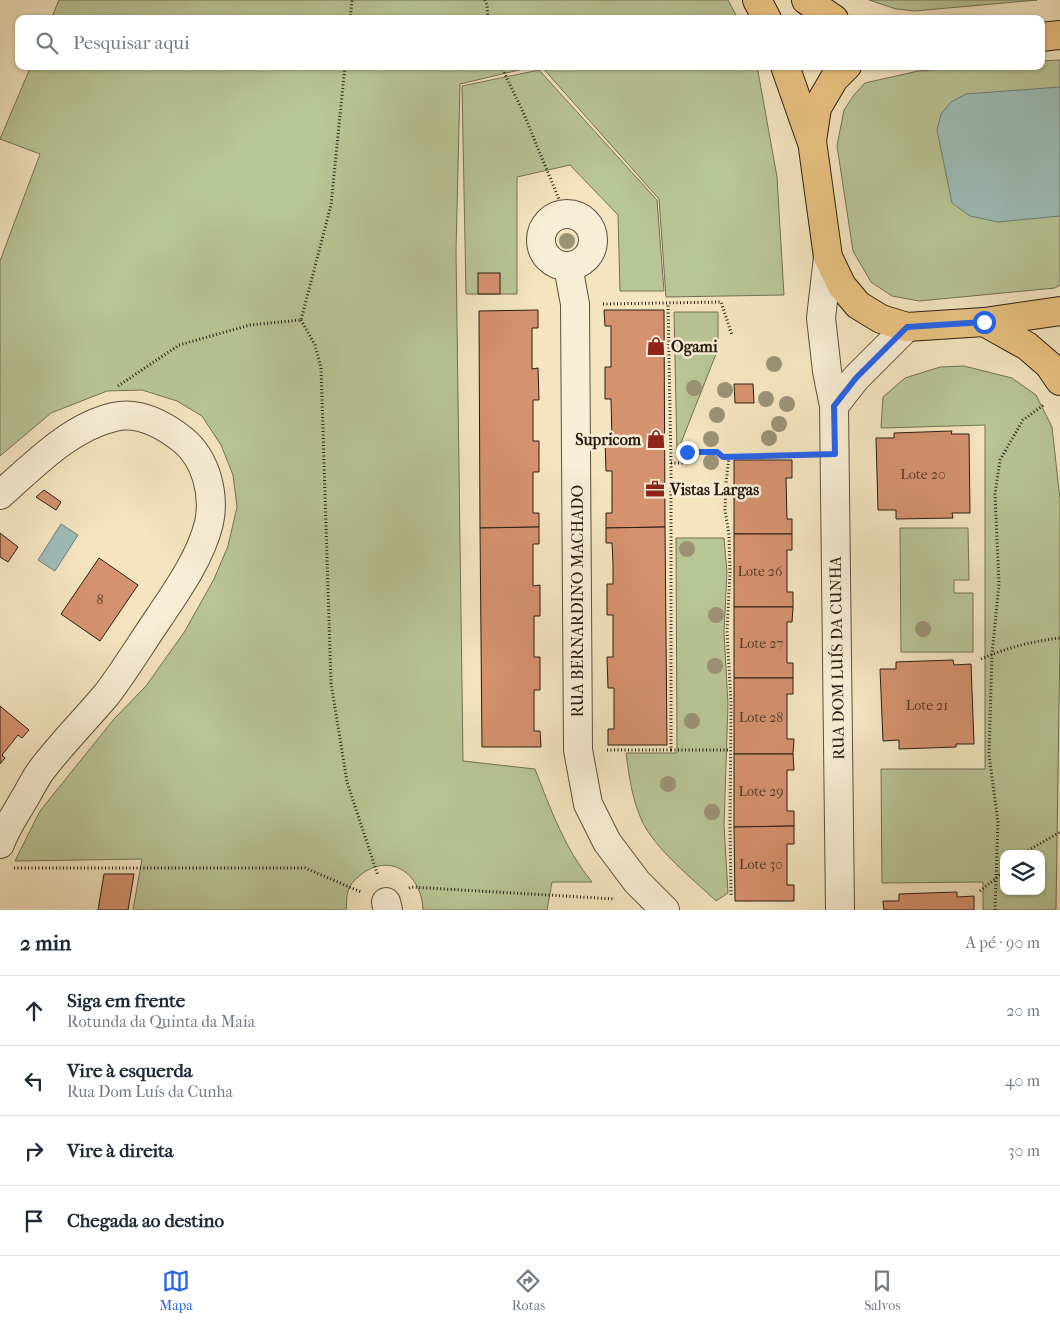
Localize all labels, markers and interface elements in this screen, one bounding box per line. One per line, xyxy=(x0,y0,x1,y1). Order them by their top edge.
search box xyxy=(15,15,1045,70)
icon: search xyxy=(33,29,61,57)
text: Pesquisar aqui xyxy=(73,32,190,54)
route start xyxy=(973,311,996,334)
shop icon: Ogami xyxy=(645,335,667,357)
place label: Ogami xyxy=(671,337,718,357)
shop icon: Supricom xyxy=(645,428,667,450)
place label: Supricom xyxy=(575,430,642,450)
route end xyxy=(676,441,699,464)
house number: Lote 20 xyxy=(900,466,946,483)
office icon: Vistas Largas xyxy=(644,478,666,500)
place label: Vistas Largas xyxy=(669,480,759,500)
street label: RUA BERNARDINO MACHADO xyxy=(568,485,587,717)
street label: RUA DOM LUÍS DA CUNHA xyxy=(825,555,848,760)
house number: Lote 26 xyxy=(737,563,783,580)
house number: 8 xyxy=(96,591,104,608)
house number: Lote 27 xyxy=(739,635,783,652)
house number: Lote 21 xyxy=(906,697,948,714)
house number: Lote 28 xyxy=(739,709,783,726)
house number: Lote 29 xyxy=(738,783,784,800)
map controls xyxy=(1000,850,1045,895)
button: layers xyxy=(1000,850,1045,895)
house number: Lote 30 xyxy=(739,856,783,873)
text: 2 min xyxy=(20,931,71,955)
text: A pé · 90 m xyxy=(966,933,1040,952)
text: Siga em frente xyxy=(67,990,185,1012)
icon: ahead xyxy=(20,997,48,1025)
text: 20 m xyxy=(1006,1001,1040,1020)
text: Rotunda da Quinta da Maia xyxy=(67,1012,255,1031)
text: Vire à esquerda xyxy=(67,1060,193,1082)
icon: left xyxy=(20,1067,48,1095)
text: 40 m xyxy=(1005,1071,1040,1090)
text: Rua Dom Luís da Cunha xyxy=(67,1082,233,1101)
icon: right xyxy=(20,1137,48,1165)
text: Vire à direita xyxy=(67,1140,174,1162)
text: 30 m xyxy=(1008,1141,1040,1160)
icon: arrive xyxy=(20,1207,48,1235)
text: Chegada ao destino xyxy=(67,1210,224,1232)
tab: Mapa xyxy=(159,1267,193,1314)
tab: Rotas xyxy=(512,1267,545,1314)
tab: Salvos xyxy=(864,1267,901,1314)

